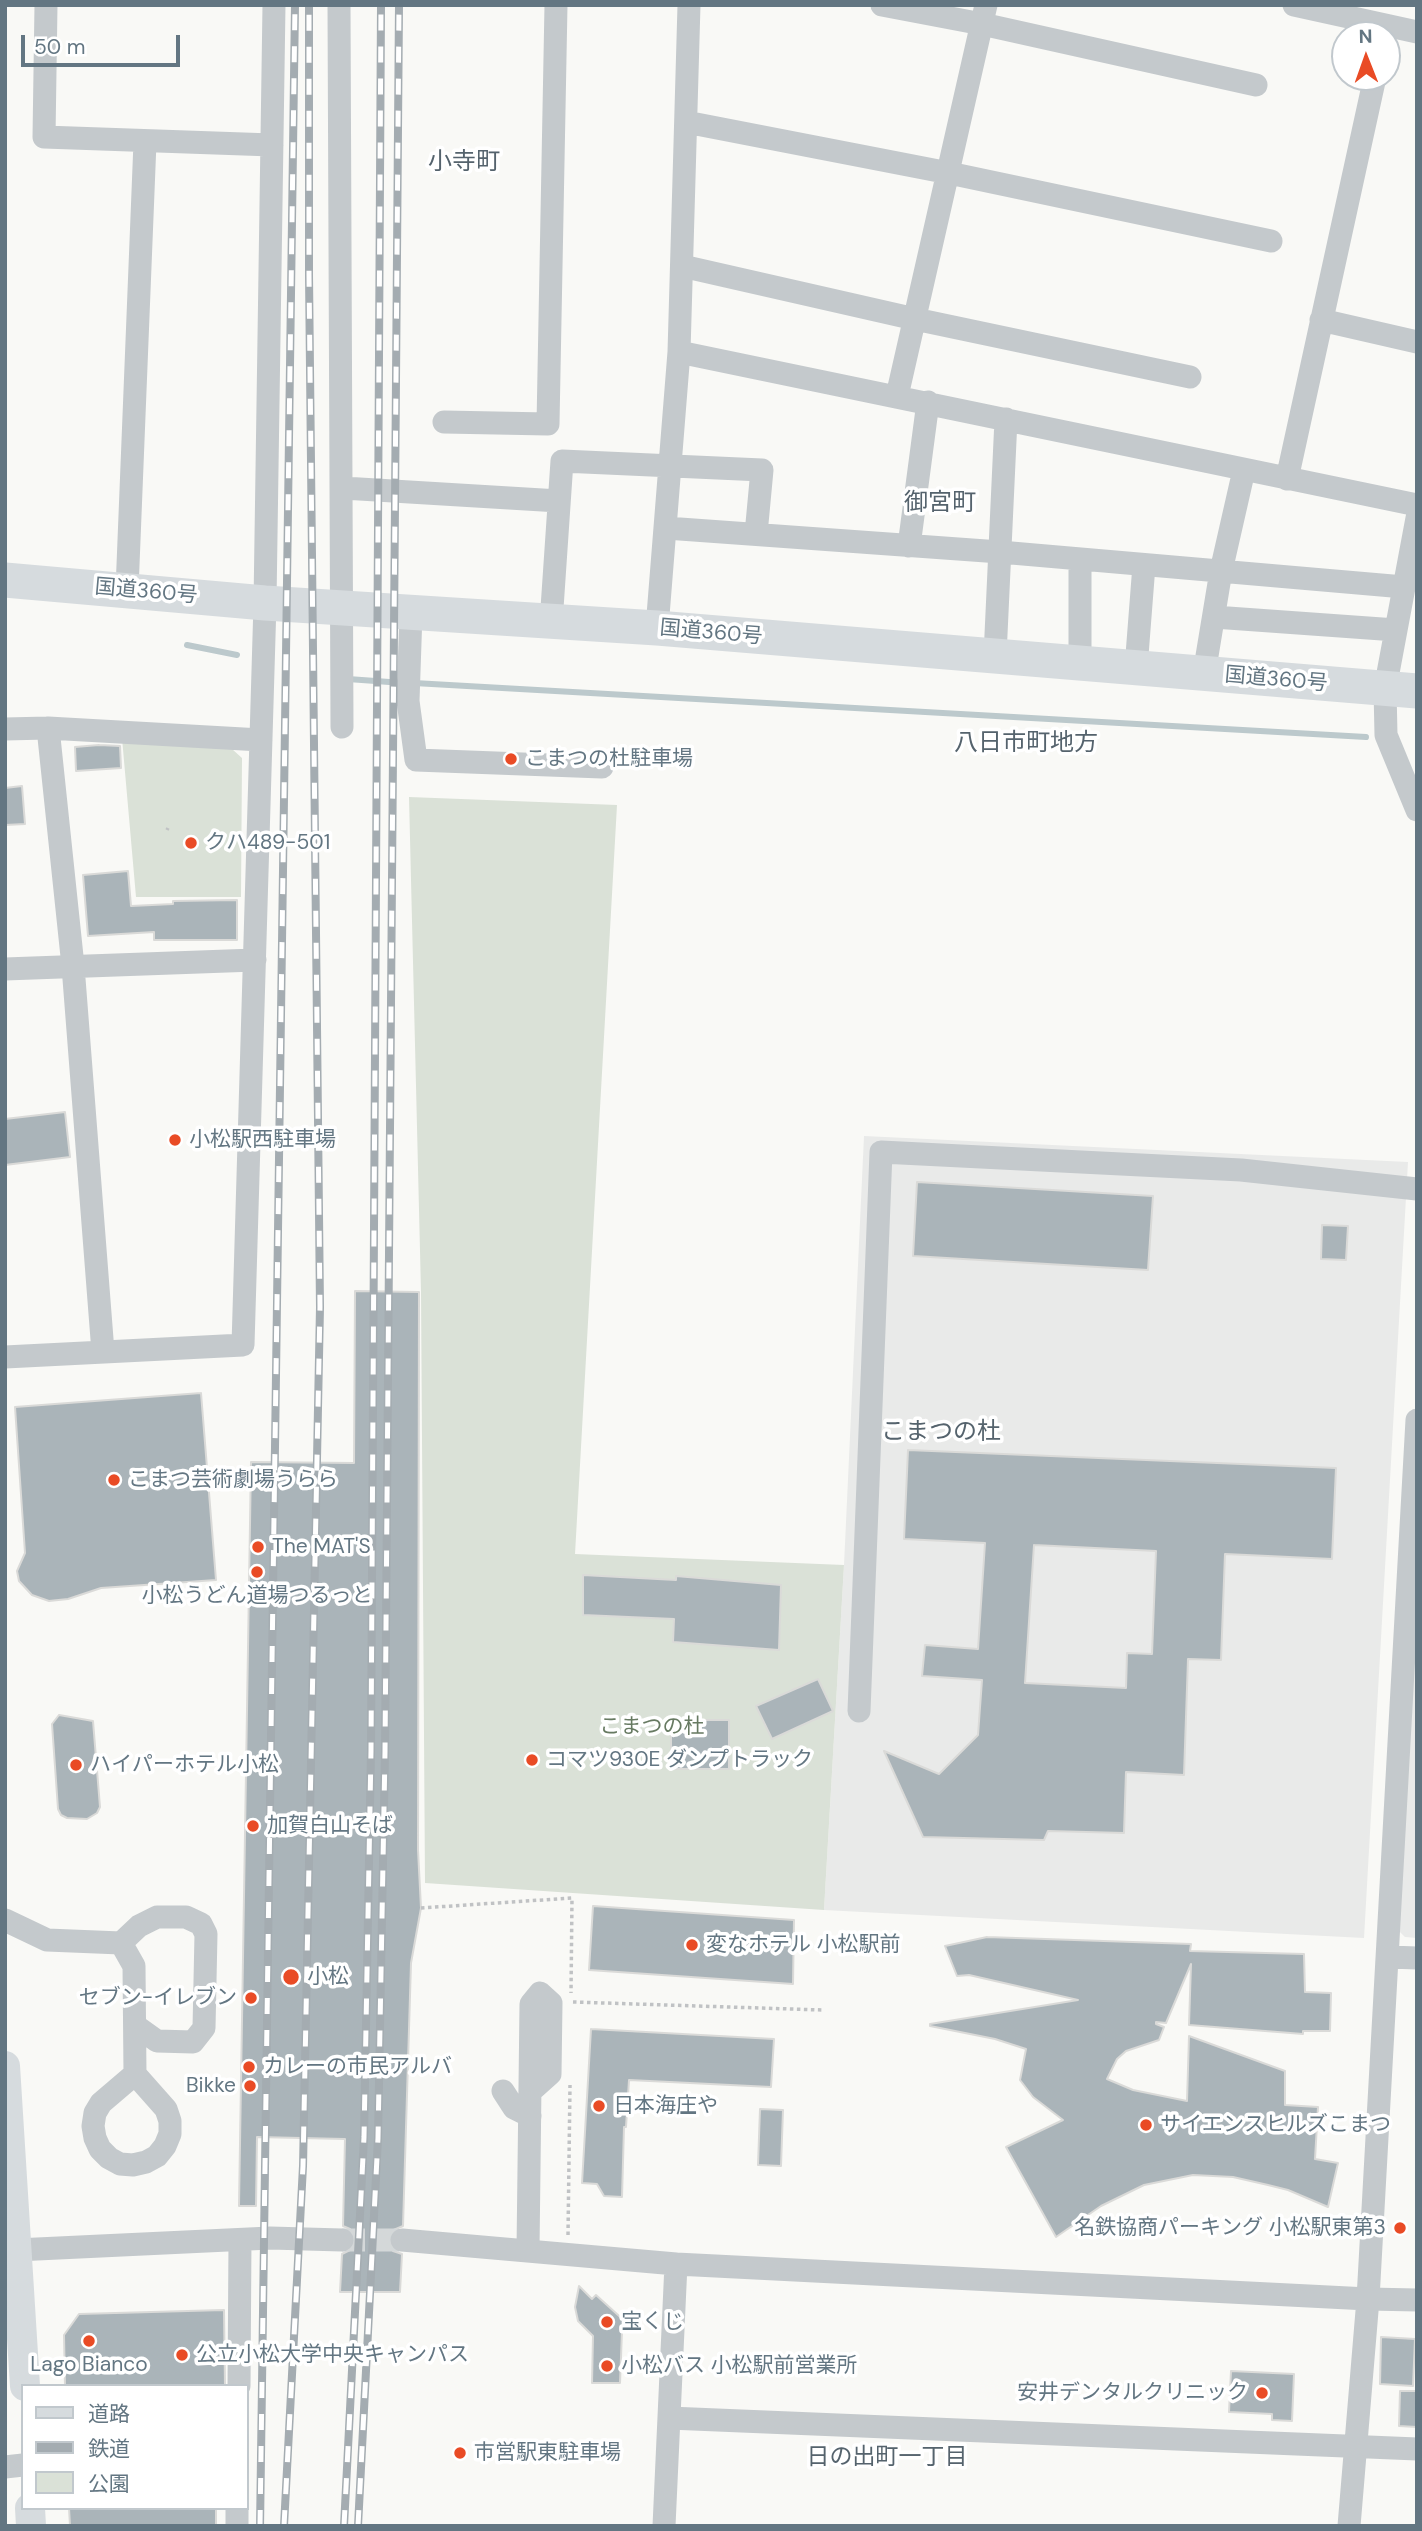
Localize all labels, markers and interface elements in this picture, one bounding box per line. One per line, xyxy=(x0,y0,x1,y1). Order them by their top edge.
scale bar xyxy=(24,21,184,65)
north arrow xyxy=(1331,21,1401,91)
text: N xyxy=(1359,24,1373,49)
text: 50 m xyxy=(34,33,85,61)
district label: 小寺町 xyxy=(428,149,500,177)
district label: 御宮町 xyxy=(904,490,976,518)
street label: 国道360号 xyxy=(94,575,198,609)
street label: 国道360号 xyxy=(659,616,763,650)
street label: 国道360号 xyxy=(1224,663,1328,697)
district label: 八日市町地方 xyxy=(954,730,1098,758)
place label: こまつの杜駐車場 xyxy=(525,746,693,772)
marker: こまつの杜駐車場 xyxy=(503,751,519,767)
place label: クハ489-501 xyxy=(205,830,330,856)
marker: クハ489-501 xyxy=(183,835,199,851)
place label: 小松駅西駐車場 xyxy=(189,1127,336,1153)
marker: 小松駅西駐車場 xyxy=(167,1132,183,1148)
district label: こまつの杜 xyxy=(881,1419,1001,1447)
place label: こまつ芸術劇場うらら xyxy=(128,1467,338,1493)
marker: こまつ芸術劇場うらら xyxy=(106,1472,122,1488)
place label: The MAT'S xyxy=(272,1534,371,1560)
marker: The MAT'S xyxy=(250,1539,266,1555)
marker: 小松うどん道場つるっと xyxy=(249,1564,265,1580)
place label: 小松うどん道場つるっと xyxy=(142,1583,372,1609)
park label: こまつの杜 xyxy=(600,1714,704,1740)
place label: コマツ930E ダンプトラック xyxy=(546,1747,813,1773)
place label: ハイパーホテル小松 xyxy=(90,1752,279,1778)
marker: コマツ930E ダンプトラック xyxy=(524,1752,540,1768)
marker: ハイパーホテル小松 xyxy=(68,1757,84,1773)
place label: 加賀白山そば xyxy=(267,1813,393,1839)
marker: 加賀白山そば xyxy=(245,1818,261,1834)
place label: 変なホテル 小松駅前 xyxy=(706,1932,901,1958)
marker: 変なホテル 小松駅前 xyxy=(684,1937,700,1953)
place label: 小松 xyxy=(307,1964,349,1990)
marker: 小松 xyxy=(281,1967,301,1987)
place label: セブン-イレブン xyxy=(79,1985,237,2011)
marker: セブン-イレブン xyxy=(243,1990,259,2006)
place label: カレーの市民アルバ xyxy=(263,2054,452,2080)
marker: カレーの市民アルバ xyxy=(241,2059,257,2075)
place label: Bikke xyxy=(186,2073,236,2099)
marker: Bikke xyxy=(242,2078,258,2094)
place label: 日本海庄や xyxy=(613,2093,718,2119)
marker: 日本海庄や xyxy=(591,2098,607,2114)
place label: サイエンスヒルズこまつ xyxy=(1160,2112,1391,2138)
marker: サイエンスヒルズこまつ xyxy=(1138,2117,1154,2133)
place label: 名鉄協商パーキング 小松駅東第3 xyxy=(1074,2215,1386,2241)
marker: 名鉄協商パーキング 小松駅東第3 xyxy=(1392,2220,1408,2236)
place label: 宝くじ xyxy=(621,2309,684,2335)
marker: 宝くじ xyxy=(599,2314,615,2330)
marker: Lago Bianco xyxy=(81,2333,97,2349)
place label: 公立小松大学中央キャンパス xyxy=(196,2342,469,2368)
marker: 公立小松大学中央キャンパス xyxy=(174,2347,190,2363)
place label: Lago Bianco xyxy=(30,2352,148,2378)
place label: 小松バス 小松駅前営業所 xyxy=(621,2353,858,2379)
marker: 小松バス 小松駅前営業所 xyxy=(599,2358,615,2374)
place label: 安井デンタルクリニック xyxy=(1017,2380,1248,2406)
legend xyxy=(21,2384,248,2510)
marker: 安井デンタルクリニック xyxy=(1254,2385,1270,2401)
text: 道路 xyxy=(88,2400,130,2428)
text: 鉄道 xyxy=(88,2435,130,2463)
place label: 市営駅東駐車場 xyxy=(474,2440,621,2466)
district label: 日の出町一丁目 xyxy=(807,2444,967,2472)
marker: 市営駅東駐車場 xyxy=(452,2445,468,2461)
text: 公園 xyxy=(88,2470,130,2498)

